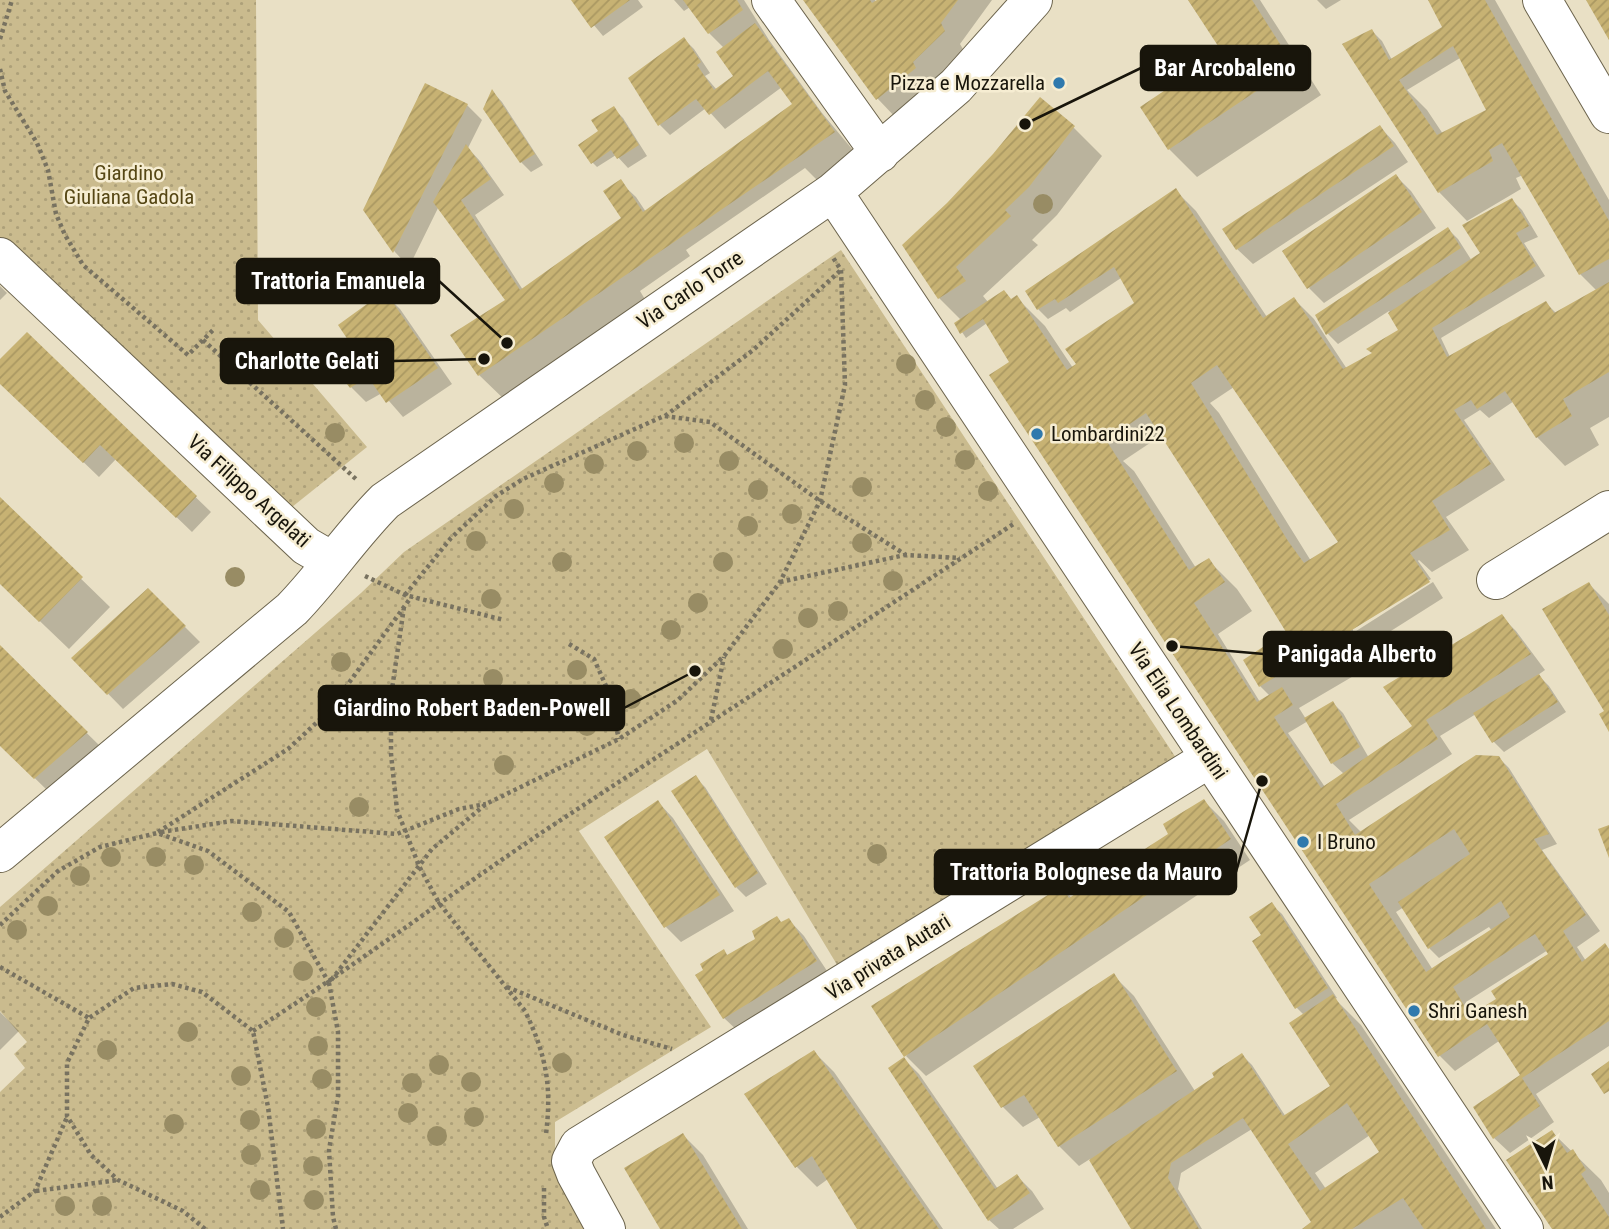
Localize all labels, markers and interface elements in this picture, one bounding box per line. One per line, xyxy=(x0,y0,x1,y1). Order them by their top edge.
callout: Bar Arcobaleno xyxy=(1141,46,1310,90)
text: Bar Arcobaleno xyxy=(1154,55,1296,82)
place label: Pizza e Mozzarella xyxy=(890,71,1045,95)
marker: Pizza e Mozzarella xyxy=(1051,75,1067,91)
park label: Giardino Giuliana Gadola xyxy=(64,161,194,209)
street label: Via Carlo Torre xyxy=(633,246,748,334)
callout: Trattoria Emanuela xyxy=(237,259,439,303)
text: Trattoria Emanuela xyxy=(251,268,425,295)
callout: Charlotte Gelati xyxy=(221,339,393,383)
text: Charlotte Gelati xyxy=(235,348,379,375)
place label: Lombardini22 xyxy=(1051,422,1165,446)
marker: Lombardini22 xyxy=(1029,426,1045,442)
street label: Via Filippo Argelati xyxy=(183,430,315,552)
callout: Panigada Alberto xyxy=(1264,632,1451,676)
street label: Via Elia Lombardini xyxy=(1123,638,1233,784)
text: Panigada Alberto xyxy=(1277,641,1437,668)
callout: Giardino Robert Baden-Powell xyxy=(319,686,624,730)
text: Giardino Robert Baden-Powell xyxy=(333,695,611,722)
place label: I Bruno xyxy=(1317,830,1376,854)
marker: I Bruno xyxy=(1295,834,1311,850)
callout: Trattoria Bolognese da Mauro xyxy=(935,850,1236,894)
text: Trattoria Bolognese da Mauro xyxy=(950,859,1222,886)
street label: Via privata Autari xyxy=(821,909,955,1005)
place label: Shri Ganesh xyxy=(1428,999,1527,1023)
marker: Shri Ganesh xyxy=(1406,1003,1422,1019)
north arrow xyxy=(1511,1131,1581,1201)
text: N xyxy=(1541,1170,1554,1194)

